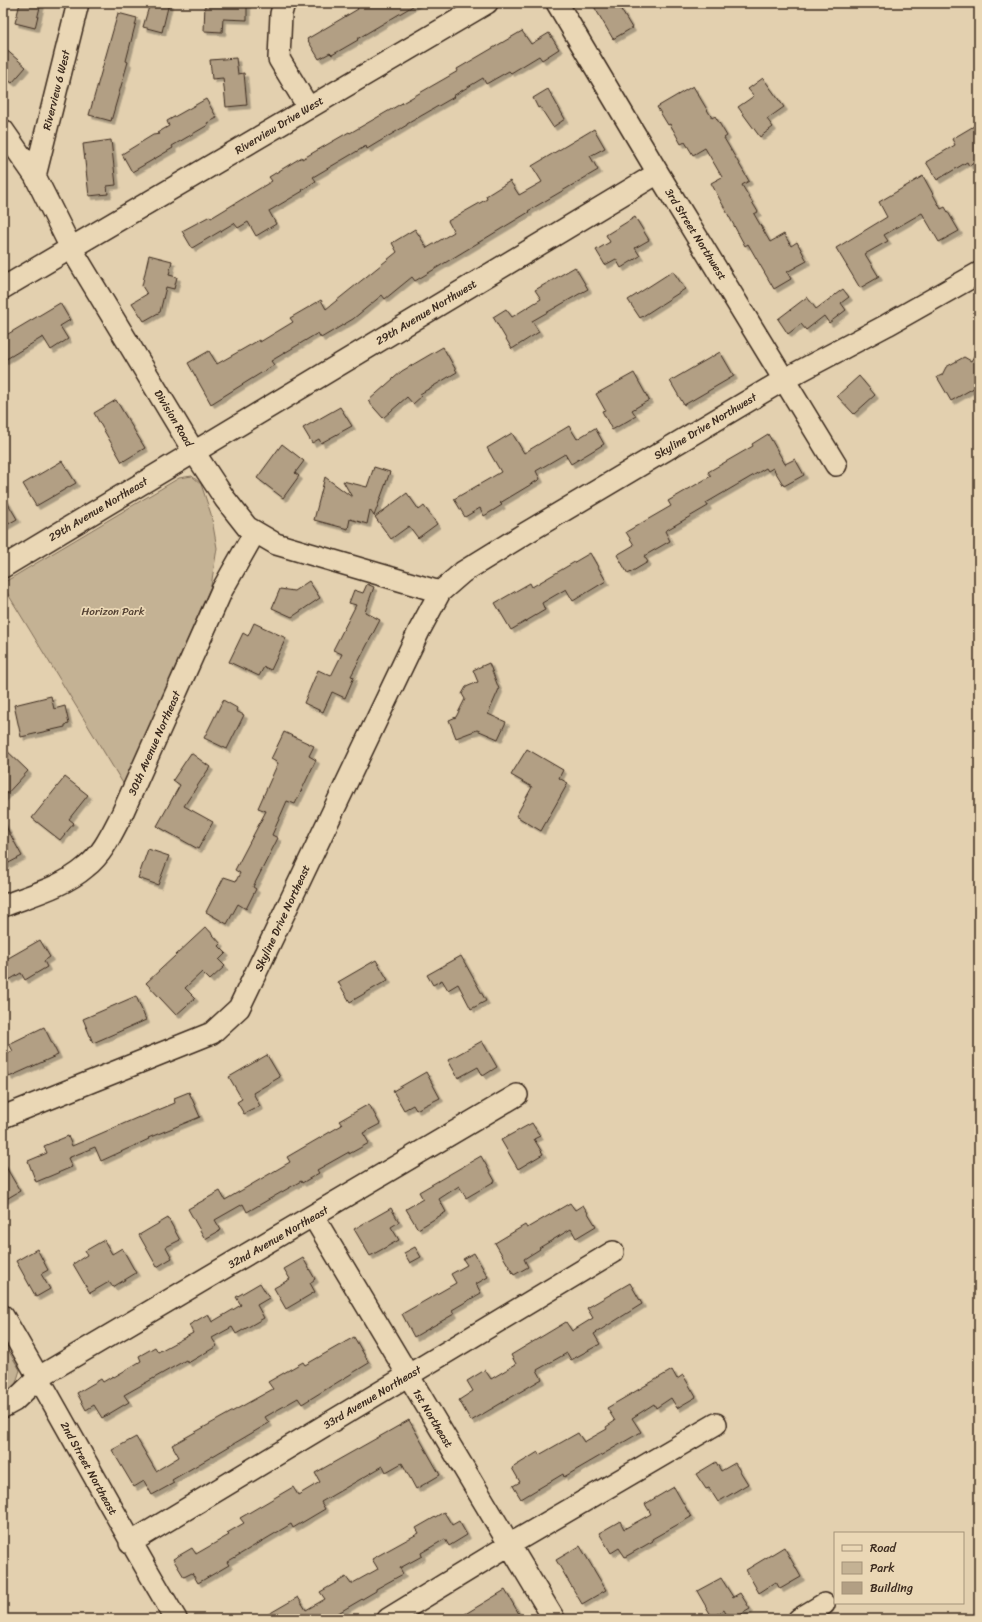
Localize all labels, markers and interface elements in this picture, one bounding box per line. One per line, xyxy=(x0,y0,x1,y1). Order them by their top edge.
street label: Riverview 6 West xyxy=(37,47,76,132)
street label: Riverview Drive West xyxy=(231,91,328,160)
street label: 3rd Street Northwest xyxy=(660,185,732,284)
street label: 29th Avenue Northwest xyxy=(372,275,481,350)
street label: Division Road xyxy=(149,386,199,452)
street label: Skyline Drive Northwest xyxy=(650,388,761,465)
street label: 29th Avenue Northeast xyxy=(45,472,152,547)
park label: Horizon Park xyxy=(82,602,145,621)
street label: 30th Avenue Northeast xyxy=(123,687,186,799)
street label: Skyline Drive Northeast xyxy=(249,861,316,975)
street label: 32nd Avenue Northeast xyxy=(224,1201,333,1274)
street label: 33rd Avenue Northeast xyxy=(319,1360,426,1434)
street label: 1st Northeast xyxy=(407,1385,458,1452)
street label: 2nd Street Northeast xyxy=(55,1418,122,1519)
legend xyxy=(834,1532,964,1604)
text: Road xyxy=(870,1537,897,1559)
text: Park xyxy=(870,1557,895,1579)
text: Building xyxy=(870,1577,913,1599)

